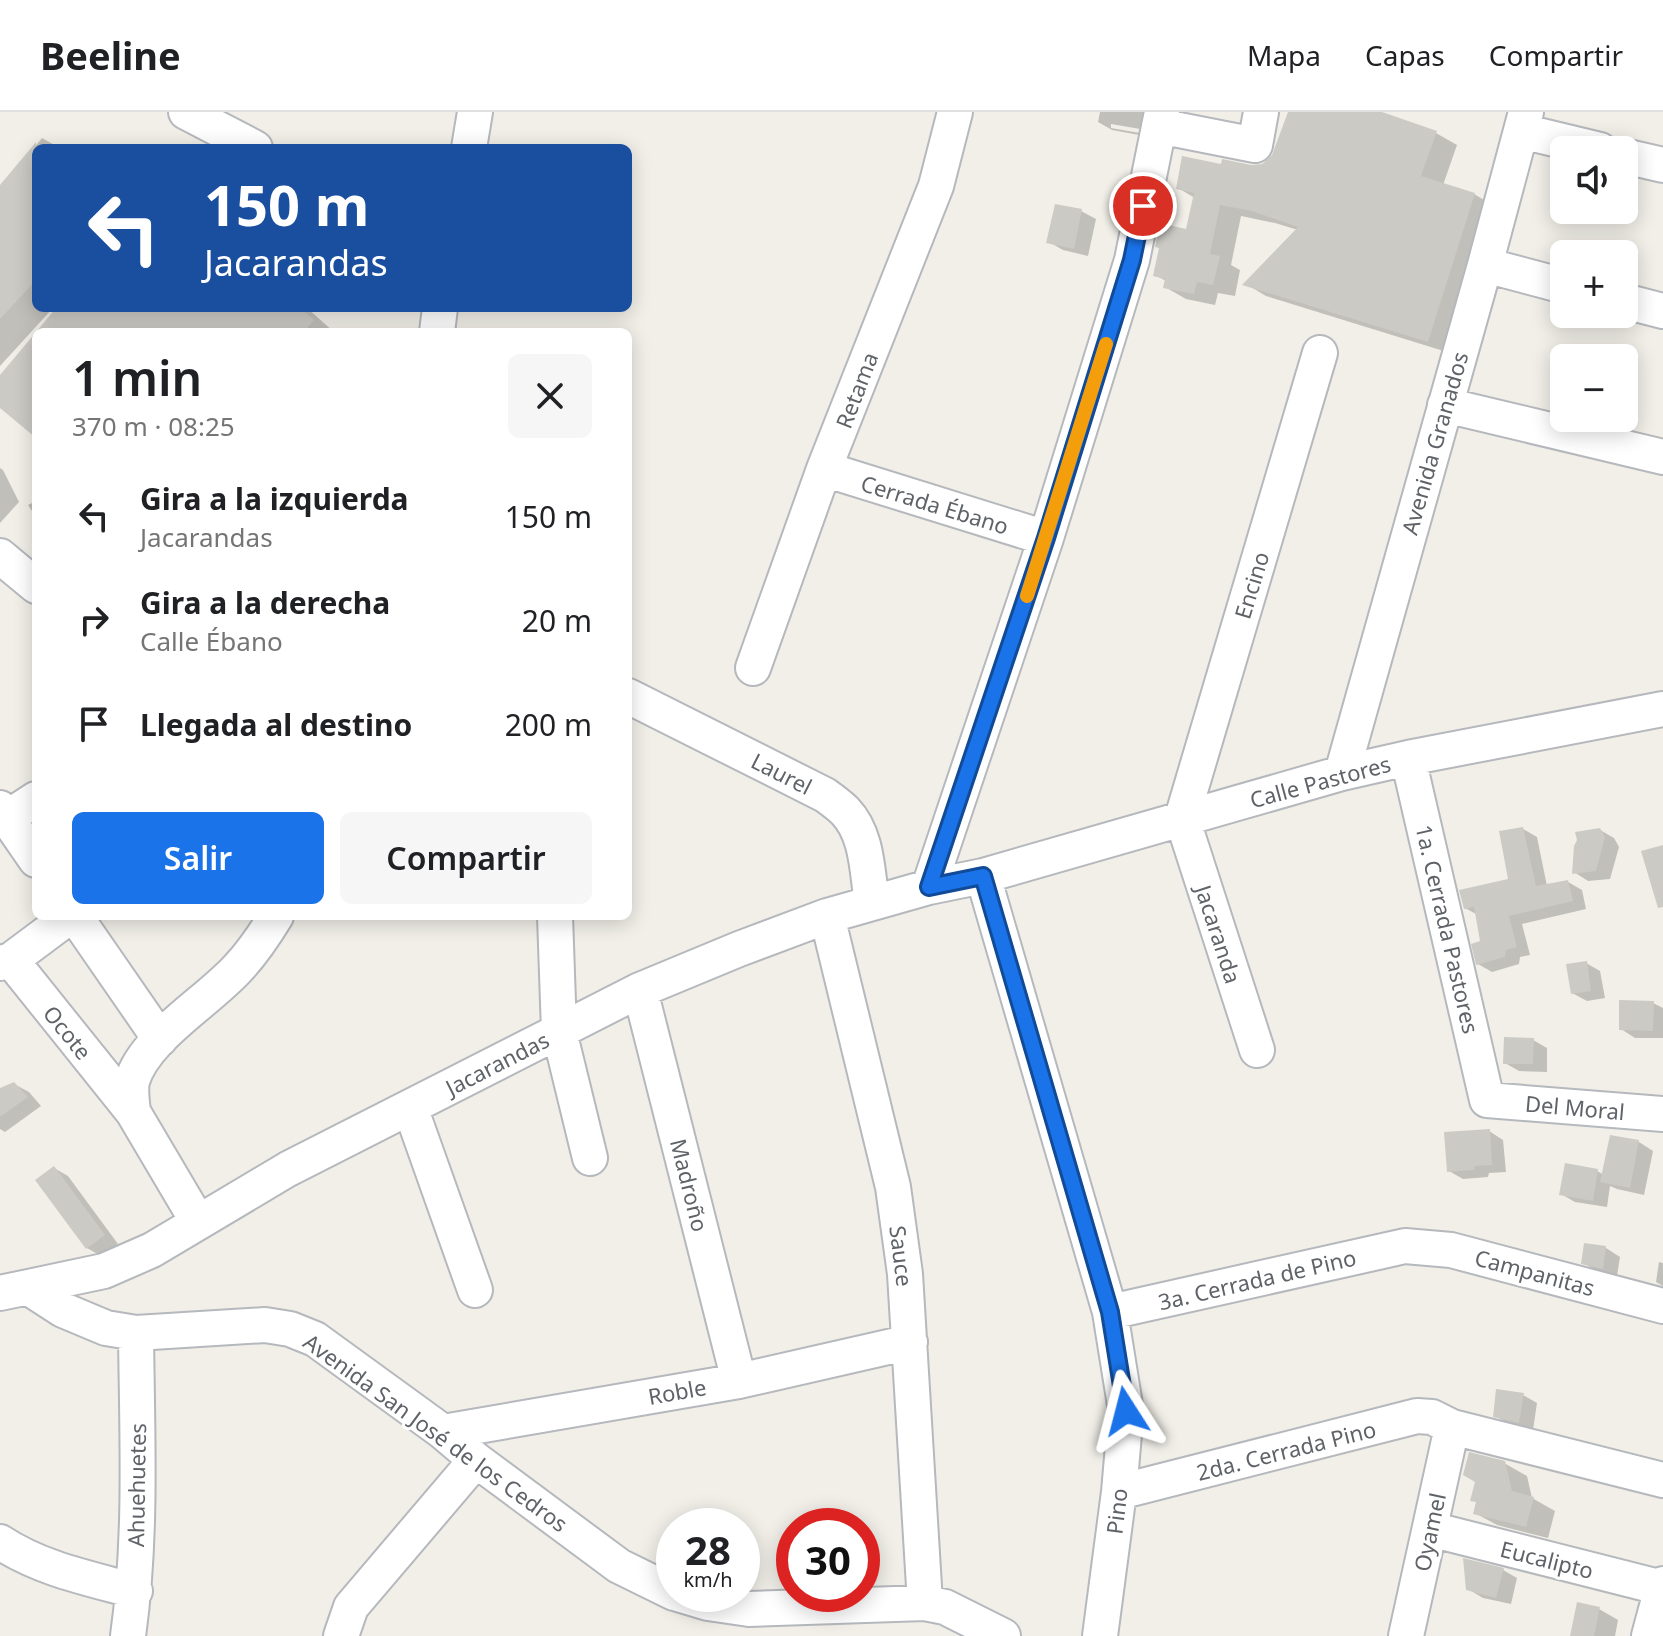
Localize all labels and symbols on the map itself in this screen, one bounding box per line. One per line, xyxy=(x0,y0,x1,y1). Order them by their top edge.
pin xyxy=(1109,172,1177,240)
street label: Retama xyxy=(828,348,884,432)
street label: Avenida Granados xyxy=(1394,348,1474,538)
street label: Cerrada Ébano xyxy=(857,467,1013,541)
street label: Encino xyxy=(1227,548,1275,622)
street label: Laurel xyxy=(747,745,817,801)
street label: Calle Pastores xyxy=(1246,748,1394,814)
street label: 1a. Cerrada Pastores xyxy=(1409,822,1487,1036)
street label: Jacaranda xyxy=(1188,879,1249,987)
street label: Ocote xyxy=(37,999,99,1065)
street label: Jacarandas xyxy=(438,1024,554,1103)
street label: Del Moral xyxy=(1524,1088,1626,1126)
street label: Madroño xyxy=(664,1135,716,1235)
street label: Sauce xyxy=(883,1224,921,1288)
street label: 3a. Cerrada de Pino xyxy=(1155,1242,1359,1316)
street label: Campanitas xyxy=(1472,1242,1598,1302)
street label: Avenida San José de los Cedros xyxy=(298,1326,574,1538)
position arrow xyxy=(1084,1369,1168,1453)
street label: Roble xyxy=(646,1371,708,1411)
street label: 2da. Cerrada Pino xyxy=(1193,1413,1379,1487)
street label: Ahuehuetes xyxy=(120,1423,152,1547)
street label: Pino xyxy=(1098,1486,1134,1536)
street label: Oyamel xyxy=(1406,1490,1452,1574)
speed limit sign: 30 xyxy=(776,1508,880,1612)
street label: Eucalipto xyxy=(1497,1533,1597,1585)

